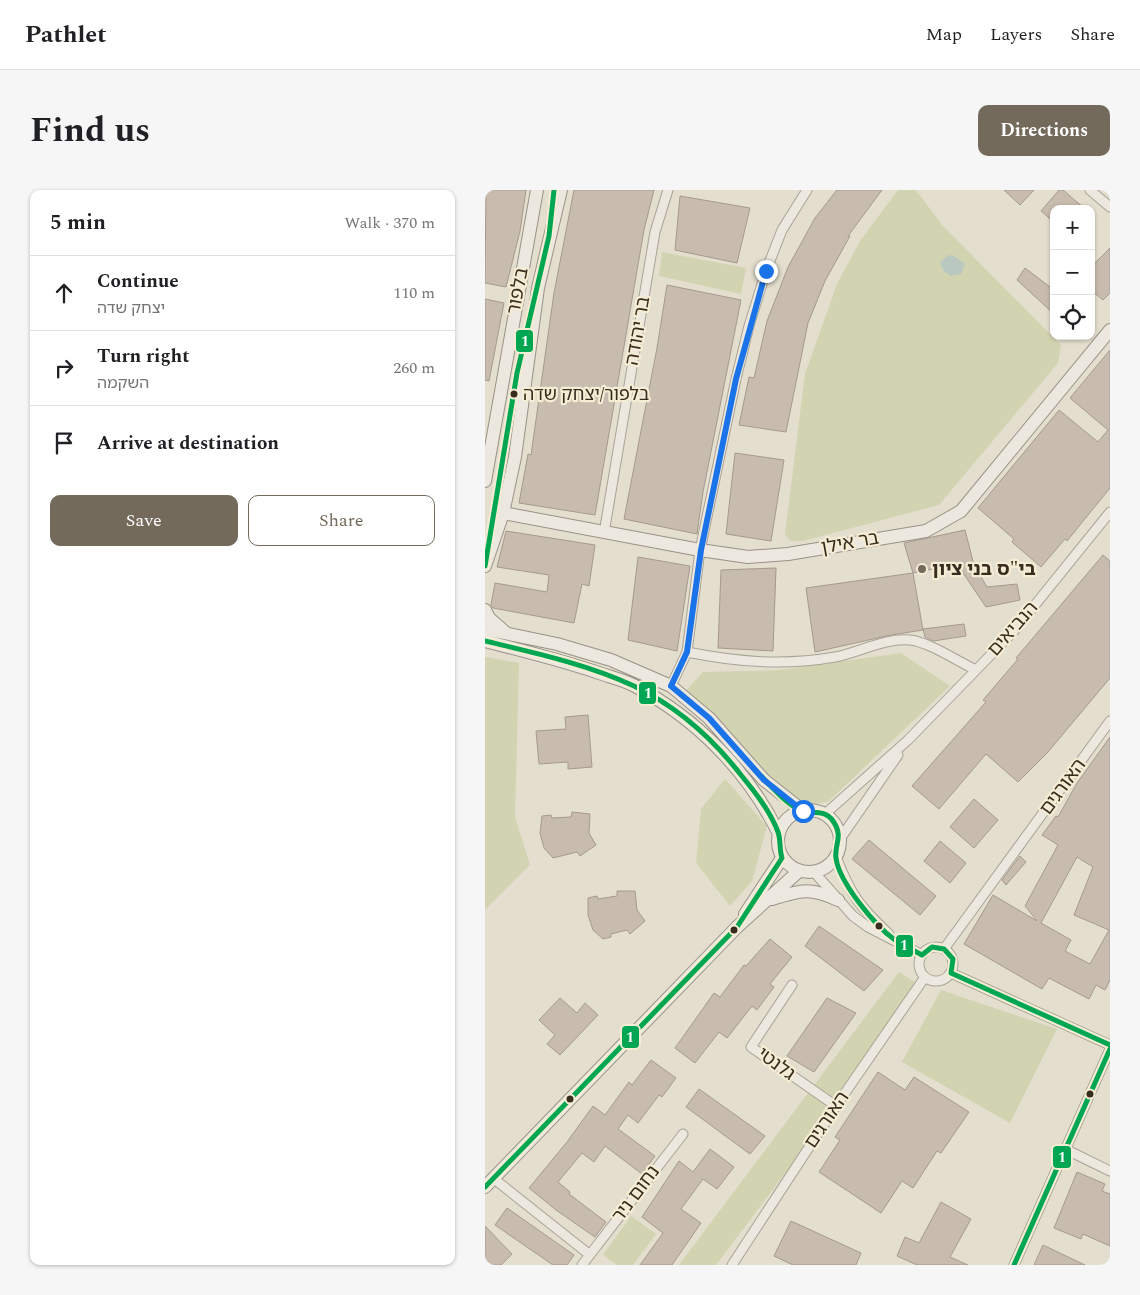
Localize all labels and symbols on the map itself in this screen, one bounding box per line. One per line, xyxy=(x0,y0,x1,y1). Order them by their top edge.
route end xyxy=(755,260,778,283)
street label: בלפור xyxy=(499,265,537,317)
street label: בר יהודה xyxy=(618,294,658,368)
line badge: 1 xyxy=(515,329,534,353)
text: 1 xyxy=(521,331,529,352)
place label: בלפור/יצחק שדה xyxy=(523,381,649,408)
marker: בלפור/יצחק שדה xyxy=(509,389,519,399)
street label: בר אילן xyxy=(819,524,881,562)
place label: בי"ס בני ציון xyxy=(932,555,1036,584)
marker: בי"ס בני ציון xyxy=(916,563,928,575)
street label: הנביאים xyxy=(981,595,1045,663)
line badge: 1 xyxy=(638,681,657,705)
text: 1 xyxy=(644,683,652,704)
street label: האורגים xyxy=(1032,753,1094,821)
route start xyxy=(792,800,815,823)
unlabelled marker xyxy=(874,921,884,931)
unlabelled marker xyxy=(729,925,739,935)
line badge: 1 xyxy=(895,934,914,958)
text: 1 xyxy=(900,935,908,956)
line badge: 1 xyxy=(621,1025,640,1049)
text: 1 xyxy=(626,1027,634,1048)
street label: גלנטי xyxy=(751,1040,801,1088)
street label: האורגים xyxy=(797,1085,857,1155)
unlabelled marker xyxy=(1085,1089,1095,1099)
unlabelled marker xyxy=(565,1094,575,1104)
line badge: 1 xyxy=(1052,1145,1072,1169)
text: 1 xyxy=(1058,1147,1066,1168)
street label: נחום ניר xyxy=(605,1159,667,1229)

